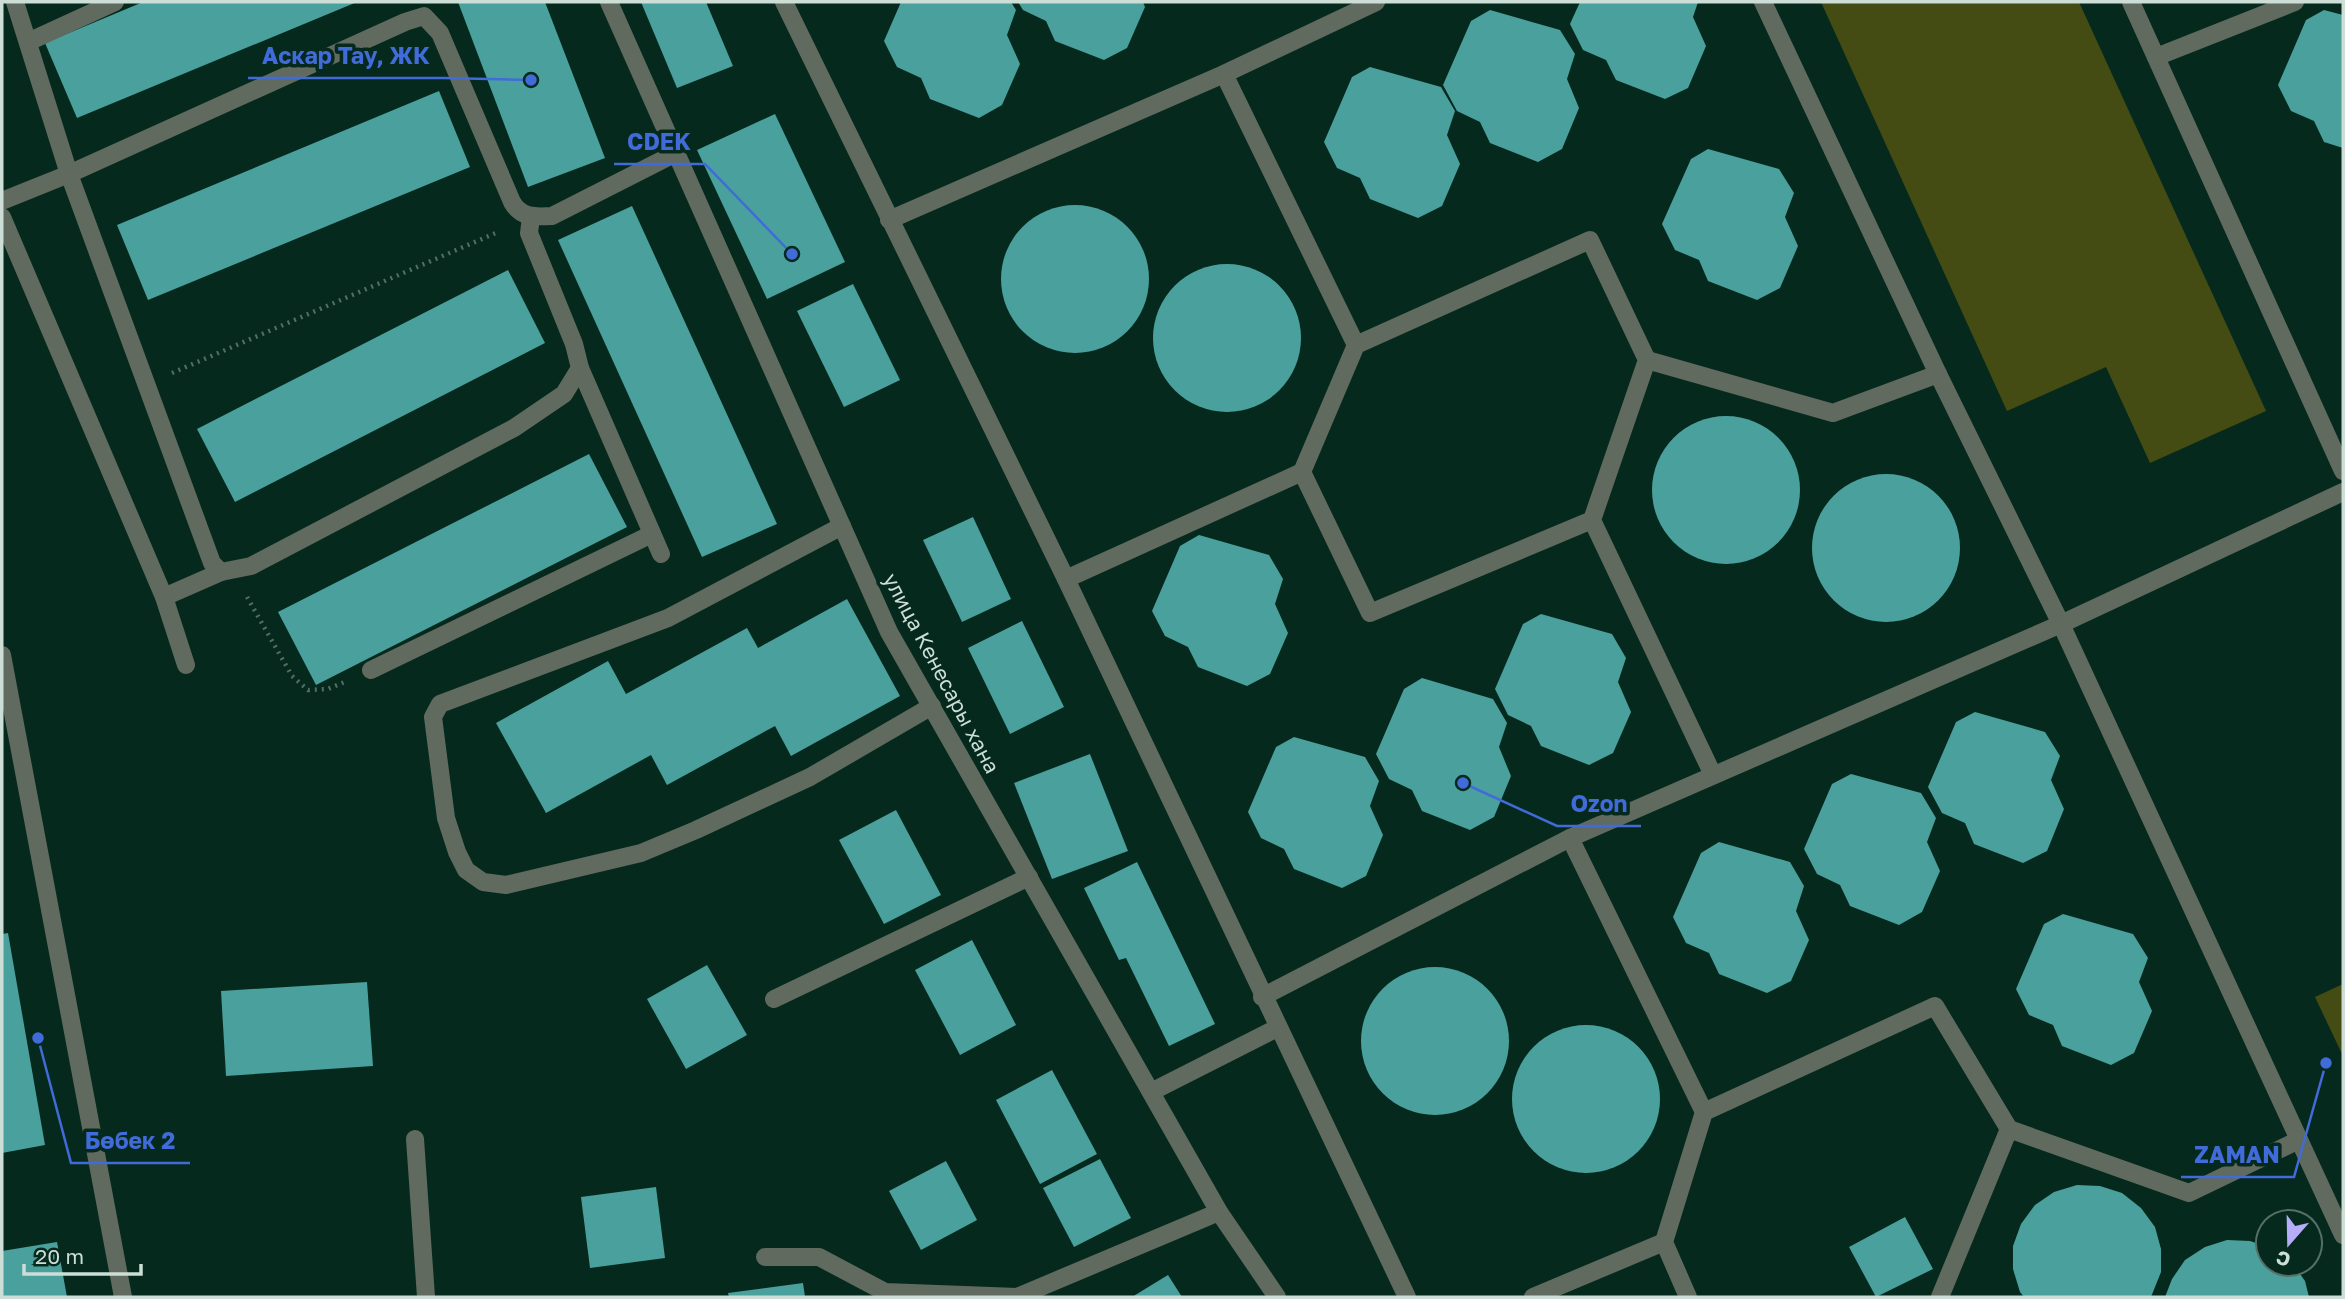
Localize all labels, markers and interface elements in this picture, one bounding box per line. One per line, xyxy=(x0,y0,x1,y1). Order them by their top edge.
callout: Аскар Тау, ЖК xyxy=(248,34,444,78)
text: Аскар Тау, ЖК xyxy=(262,41,430,69)
callout: CDEK xyxy=(614,120,705,164)
text: CDEK xyxy=(627,127,691,155)
street label: улица Кенесары хана xyxy=(878,568,1006,778)
callout: Ozon xyxy=(1557,782,1641,826)
text: Ozon xyxy=(1571,789,1627,817)
callout: Бөбек 2 xyxy=(71,1119,190,1163)
text: Бөбек 2 xyxy=(85,1126,175,1154)
callout: ZAMAN xyxy=(2181,1133,2294,1177)
text: ZAMAN xyxy=(2194,1140,2280,1168)
north arrow xyxy=(2254,1208,2324,1278)
scale bar xyxy=(24,1232,142,1276)
text: 20 m xyxy=(35,1243,84,1269)
text: С xyxy=(2273,1246,2293,1273)

